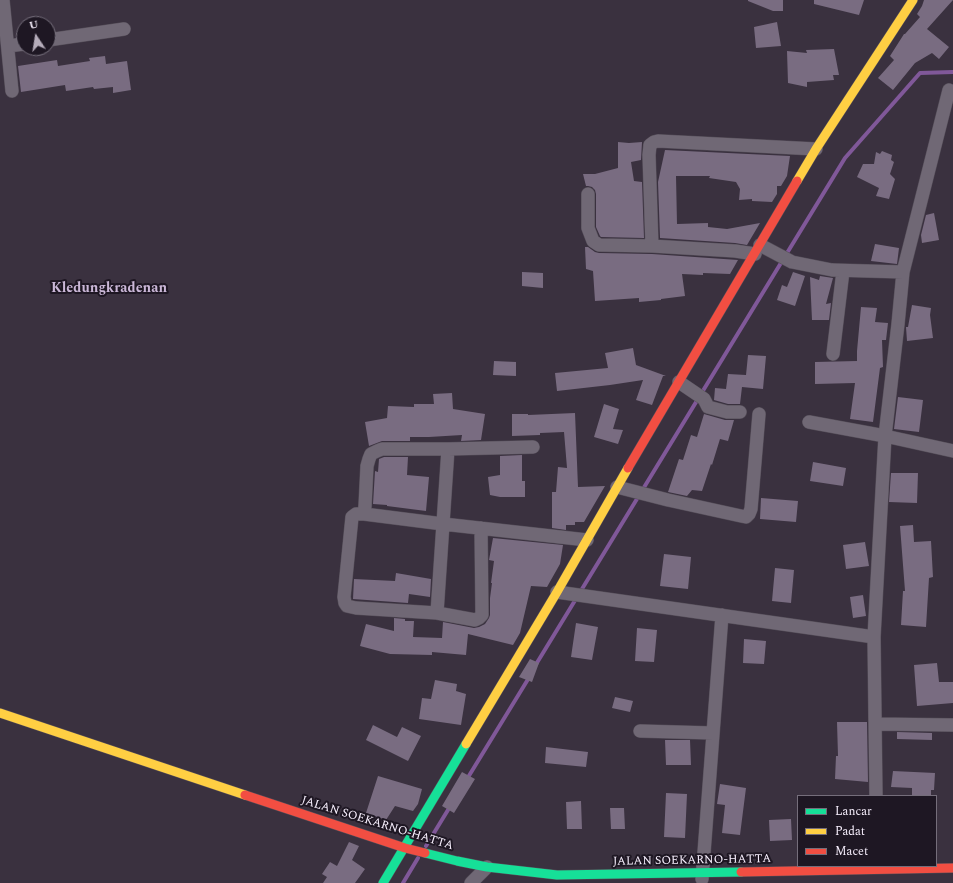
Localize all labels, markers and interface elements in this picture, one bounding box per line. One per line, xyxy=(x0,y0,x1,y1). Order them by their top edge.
text: U xyxy=(27,15,40,34)
north arrow xyxy=(16,16,56,56)
district label: Kledungkradenan xyxy=(51,281,167,297)
street label: JALAN SOEKARNO-HATTA xyxy=(299,794,455,854)
legend xyxy=(797,795,937,867)
text: Lancar xyxy=(835,802,872,821)
text: Padat xyxy=(835,822,865,841)
text: Macet xyxy=(835,842,868,861)
street label: JALAN SOEKARNO-HATTA xyxy=(613,852,771,870)

